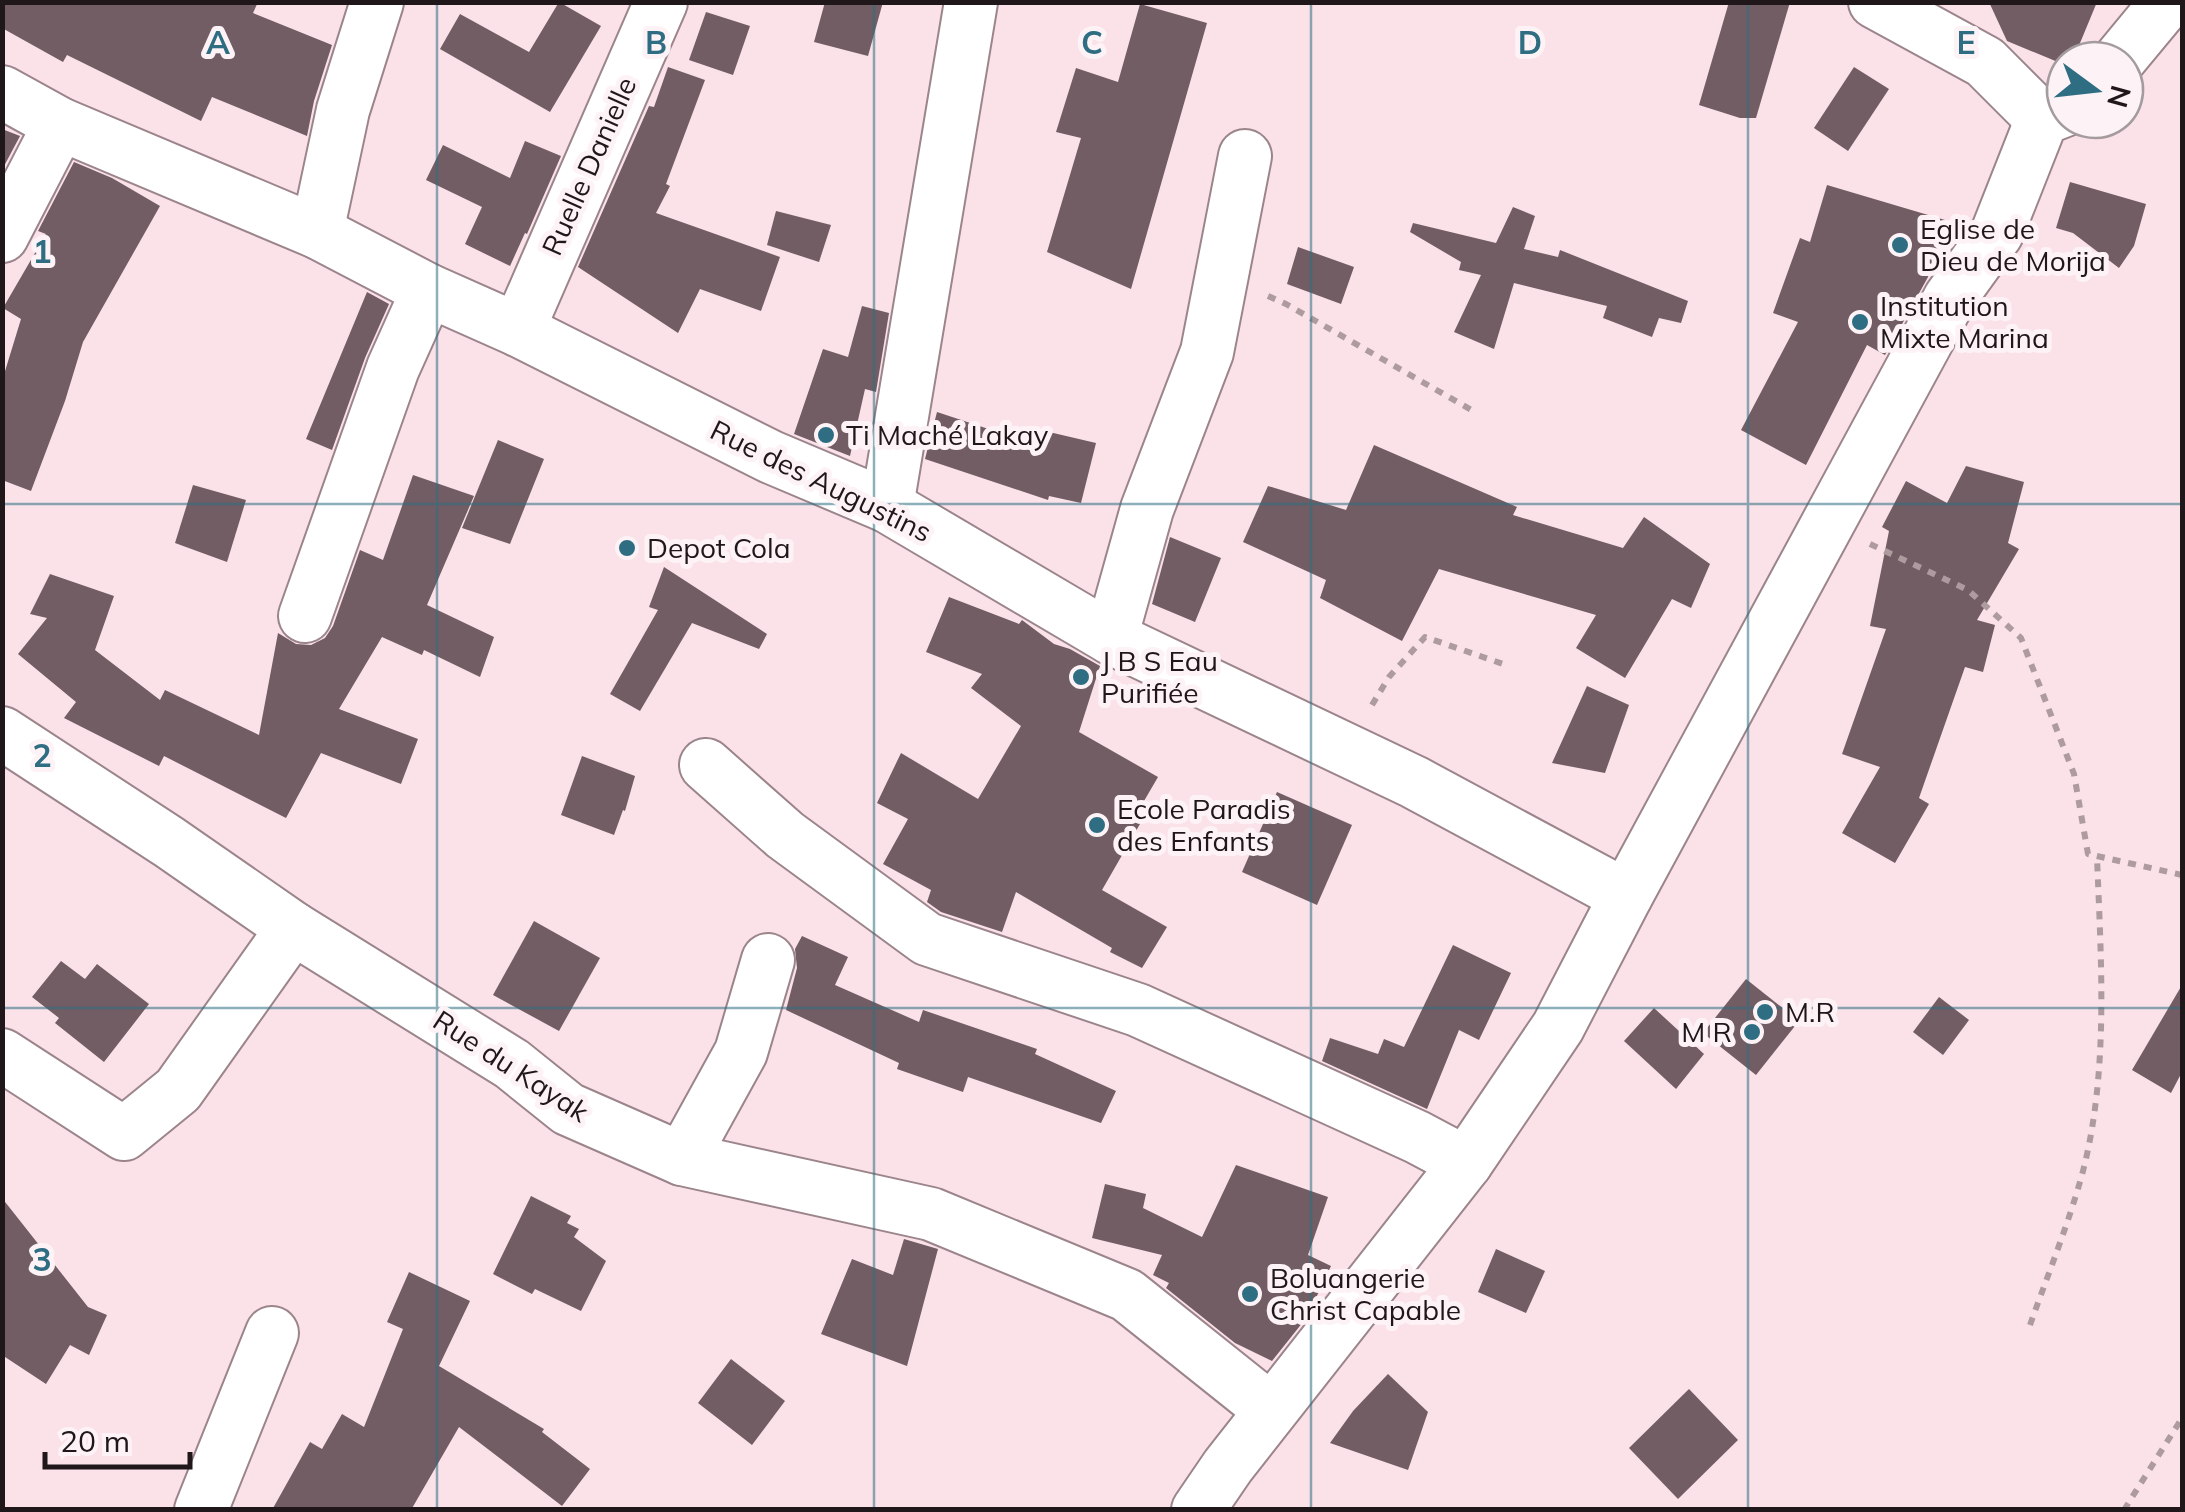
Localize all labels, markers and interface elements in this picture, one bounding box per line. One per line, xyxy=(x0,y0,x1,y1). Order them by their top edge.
text: A xyxy=(206,22,230,62)
text: B xyxy=(645,22,667,62)
text: C xyxy=(1081,22,1103,62)
text: D xyxy=(1518,22,1542,62)
text: E xyxy=(1956,22,1976,62)
north arrow xyxy=(2045,40,2145,140)
street label: Ruelle Danielle xyxy=(534,71,643,260)
text: N xyxy=(2100,82,2139,111)
place label: Eglise de Dieu de Morija xyxy=(1920,211,2106,278)
text: 1 xyxy=(32,231,52,271)
marker: Eglise de Dieu de Morija xyxy=(1889,234,1911,256)
place label: Institution Mixte Marina xyxy=(1880,288,2049,355)
marker: Institution Mixte Marina xyxy=(1849,311,1871,333)
street label: Rue des Augustins xyxy=(705,412,937,549)
place label: Ti Maché Lakay xyxy=(846,417,1049,452)
marker: Ti Maché Lakay xyxy=(815,424,837,446)
place label: Depot Cola xyxy=(647,530,791,565)
marker: Depot Cola xyxy=(616,537,638,559)
place label: J B S Eau Purifiée xyxy=(1101,643,1218,710)
marker: J B S Eau Purifiée xyxy=(1070,666,1092,688)
text: 2 xyxy=(32,735,52,775)
place label: Ecole Paradis des Enfants xyxy=(1117,791,1291,858)
marker: Ecole Paradis des Enfants xyxy=(1086,814,1108,836)
place label: M.R xyxy=(1785,994,1835,1029)
marker: M.R xyxy=(1754,1001,1776,1023)
street label: Rue du Kayak xyxy=(427,1002,596,1129)
place label: M R xyxy=(1681,1014,1732,1049)
marker: M R xyxy=(1741,1021,1763,1043)
text: 3 xyxy=(32,1239,52,1279)
place label: Boluangerie Christ Capable xyxy=(1270,1260,1461,1327)
marker: Boluangerie Christ Capable xyxy=(1239,1283,1261,1305)
scale bar xyxy=(45,1407,190,1469)
text: 20 m xyxy=(60,1422,130,1460)

